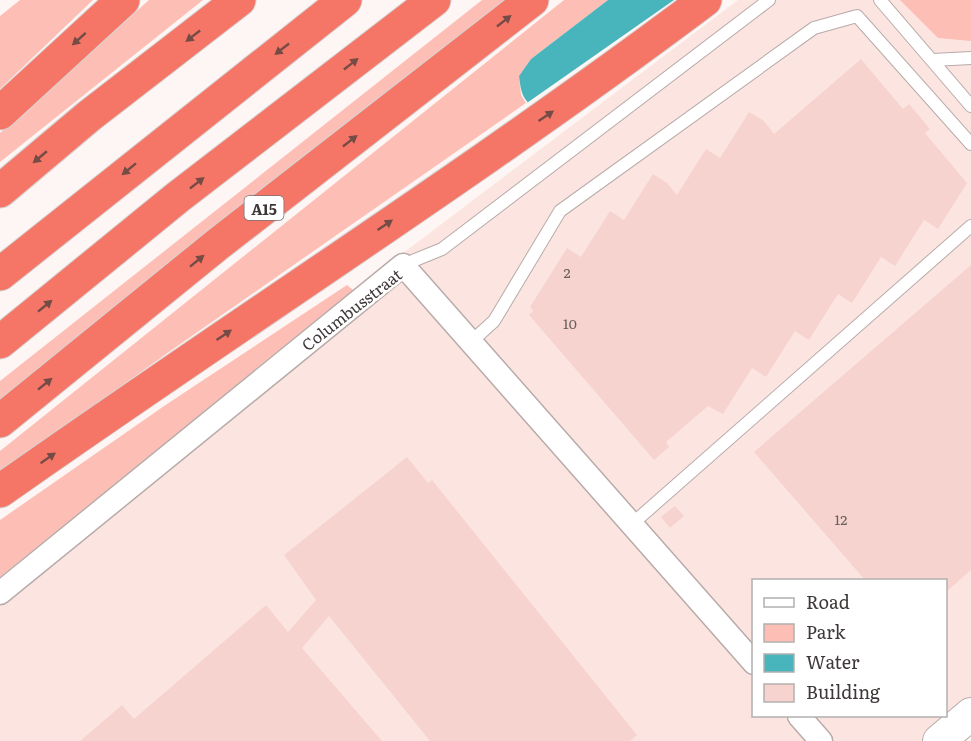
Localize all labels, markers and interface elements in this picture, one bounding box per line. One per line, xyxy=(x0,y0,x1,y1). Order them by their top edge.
one-way arrow xyxy=(497,16,512,28)
one-way arrow xyxy=(185,29,201,42)
one-way arrow xyxy=(72,32,87,46)
one-way arrow xyxy=(275,43,291,55)
one-way arrow xyxy=(344,58,359,70)
one-way arrow xyxy=(538,110,554,121)
one-way arrow xyxy=(342,135,358,147)
one-way arrow xyxy=(33,150,48,163)
one-way arrow xyxy=(121,163,137,176)
one-way arrow xyxy=(189,177,205,189)
road number: A15 xyxy=(244,196,284,220)
one-way arrow xyxy=(377,220,393,231)
one-way arrow xyxy=(189,255,204,268)
street label: Columbusstraat xyxy=(296,262,407,356)
house number: 2 xyxy=(563,262,571,282)
one-way arrow xyxy=(38,300,53,312)
house number: 10 xyxy=(563,313,577,333)
one-way arrow xyxy=(215,329,231,341)
one-way arrow xyxy=(38,378,53,391)
one-way arrow xyxy=(39,452,55,464)
house number: 12 xyxy=(835,509,847,529)
legend xyxy=(752,579,947,717)
text: Road xyxy=(806,588,850,615)
text: Park xyxy=(806,618,847,645)
text: Water xyxy=(806,648,860,675)
text: Building xyxy=(806,678,881,705)

